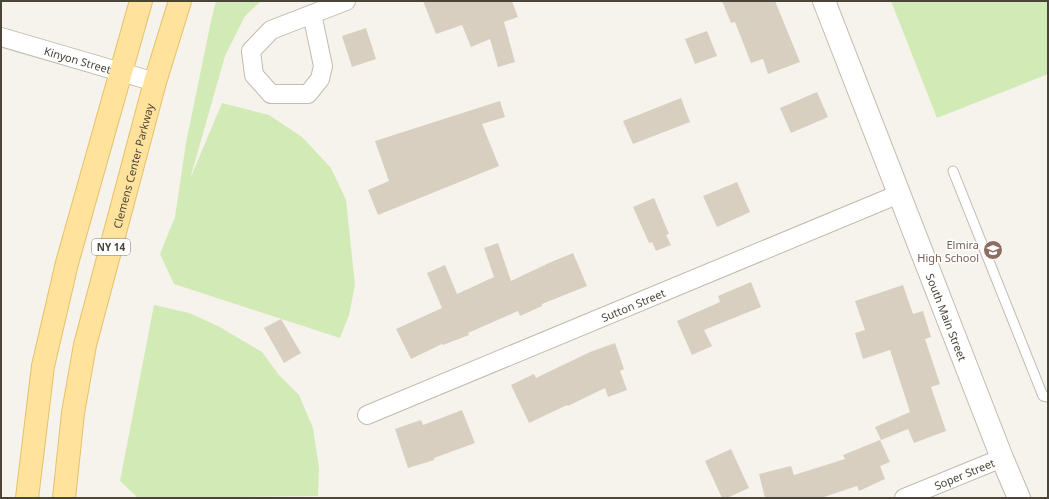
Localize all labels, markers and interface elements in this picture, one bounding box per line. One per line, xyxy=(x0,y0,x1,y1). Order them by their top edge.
street label: Kinyon Street xyxy=(42,43,113,76)
street label: Clemens Center Parkway xyxy=(109,101,157,230)
place label: Elmira High School xyxy=(917,237,979,265)
road number: NY 14 xyxy=(92,239,130,255)
school or university icon: Elmira High School xyxy=(982,239,1004,261)
street label: South Main Street xyxy=(923,271,971,363)
street label: Sutton Street xyxy=(599,285,667,324)
street label: Soper Street xyxy=(932,454,997,492)

